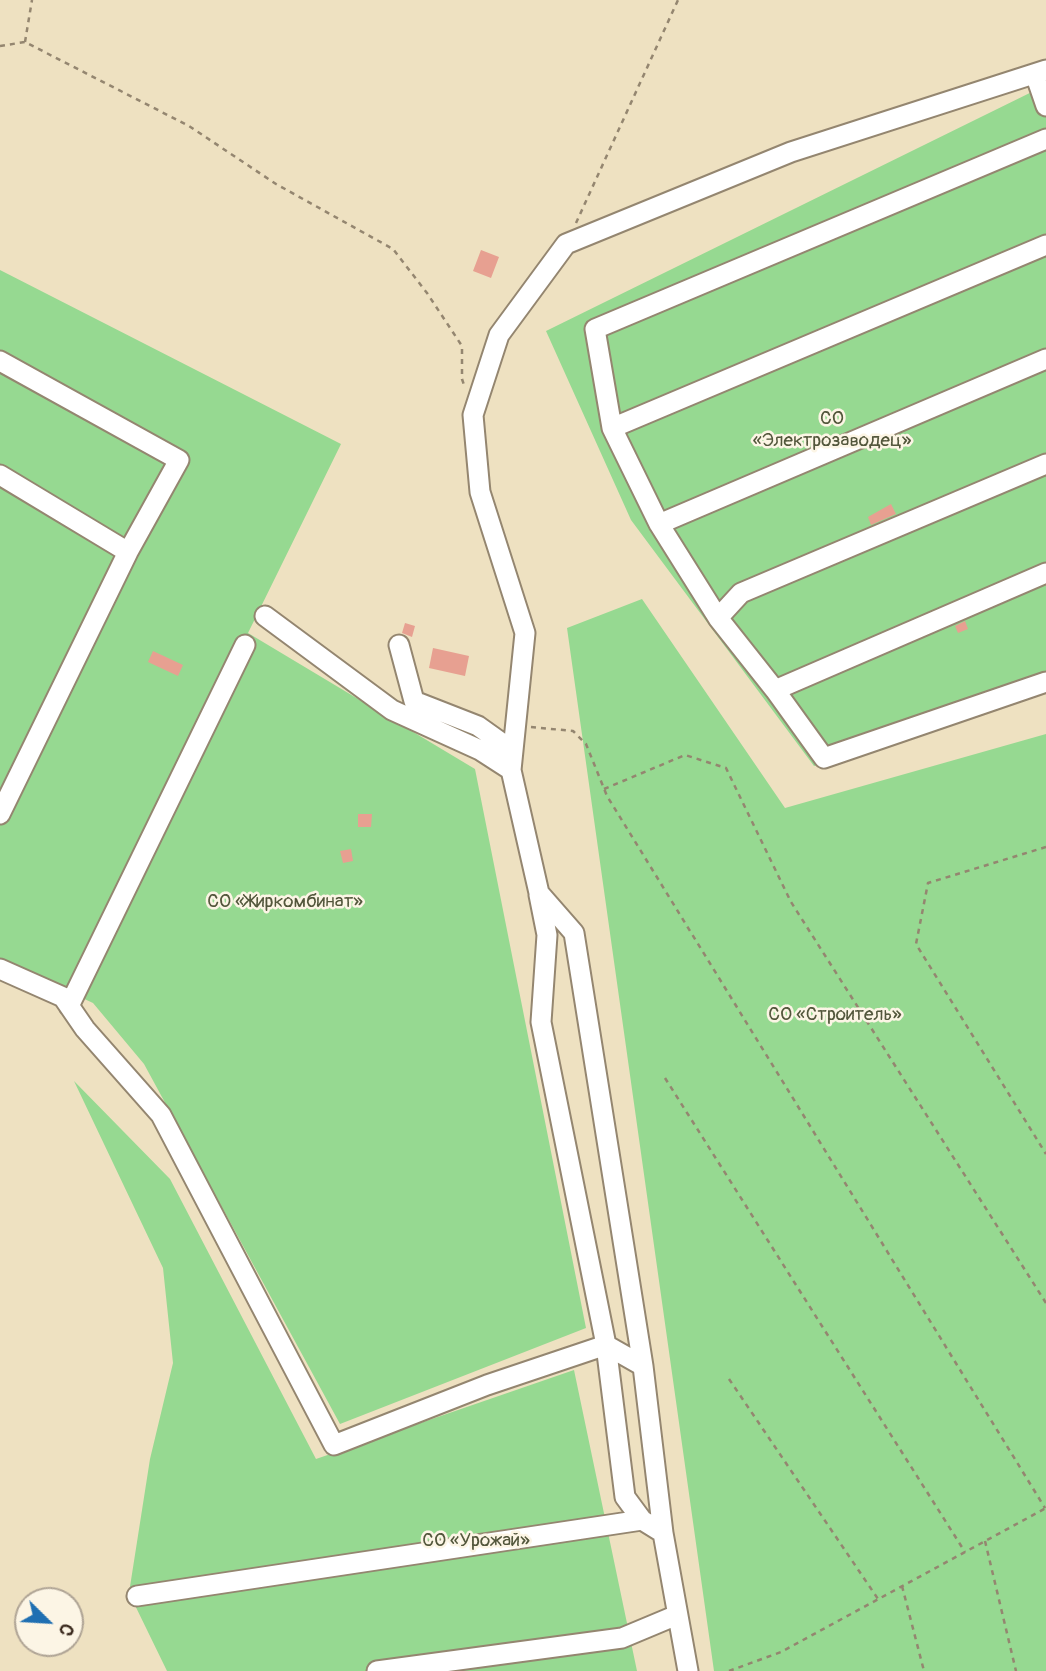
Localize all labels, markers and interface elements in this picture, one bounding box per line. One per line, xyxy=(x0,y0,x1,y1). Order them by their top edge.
park label: СО «Электрозаводец» xyxy=(753,408,911,452)
park label: СО «Жиркомбинат» xyxy=(207,891,363,913)
park label: СО «Строитель» xyxy=(768,1004,902,1026)
park label: СО «Урожай» xyxy=(422,1530,530,1552)
north arrow xyxy=(14,1587,84,1657)
text: С xyxy=(53,1619,80,1640)

